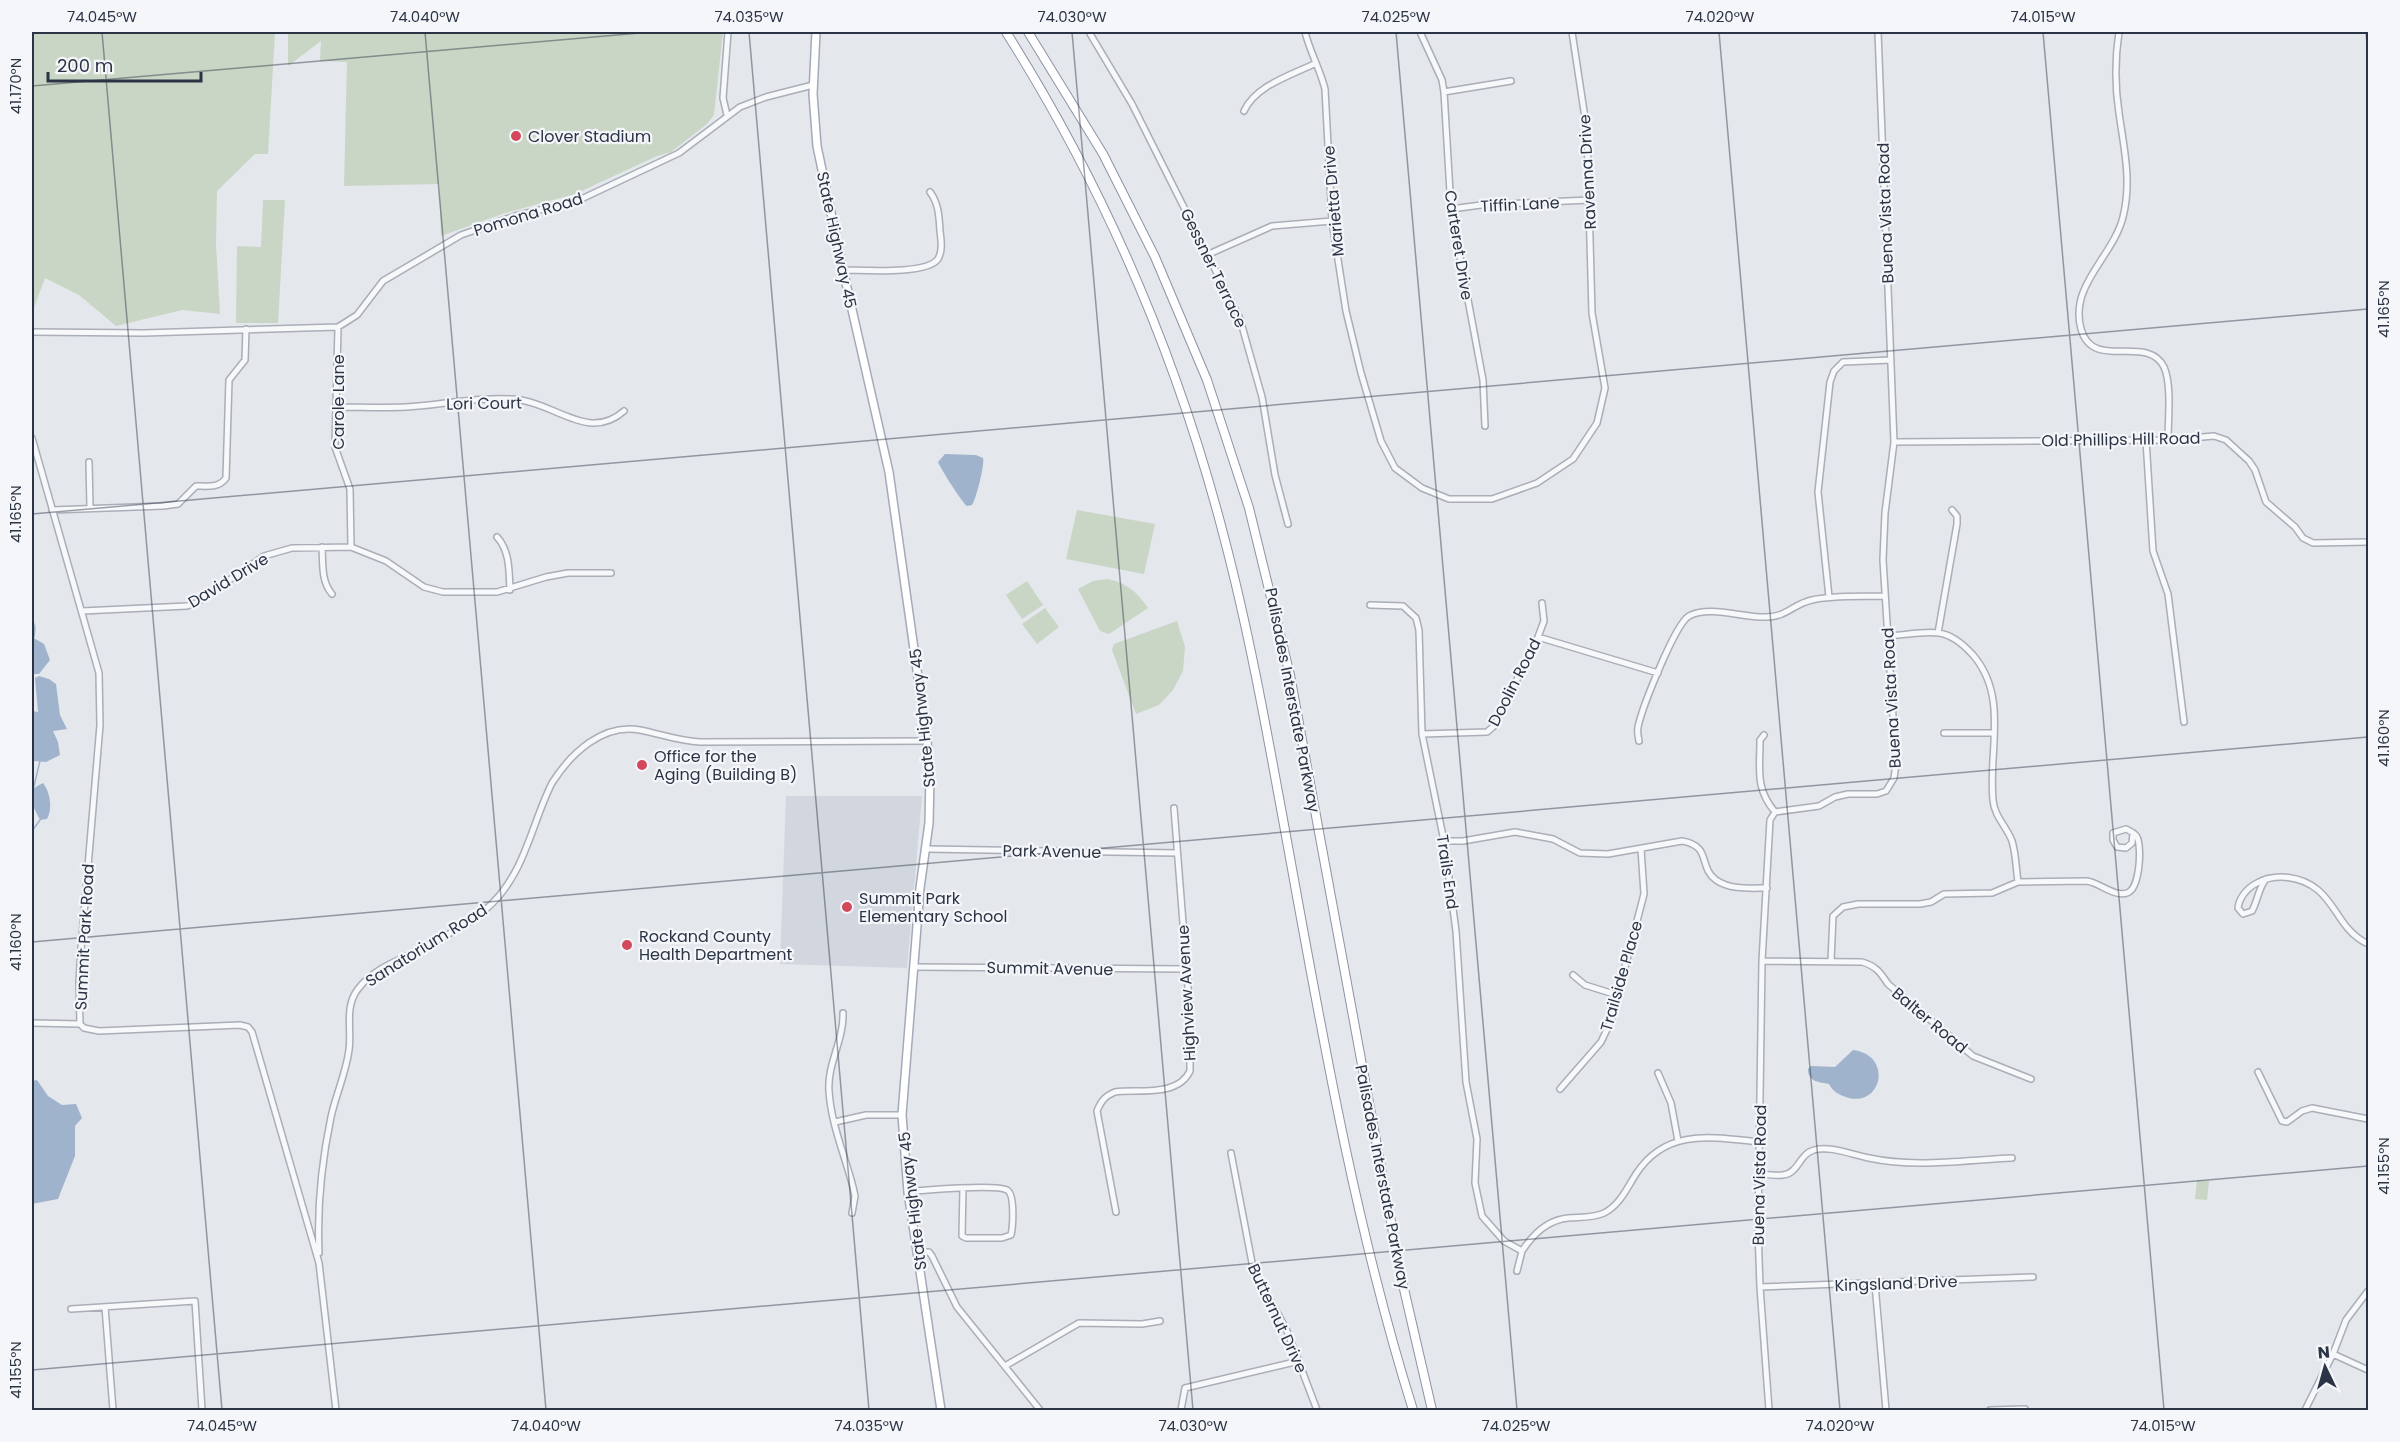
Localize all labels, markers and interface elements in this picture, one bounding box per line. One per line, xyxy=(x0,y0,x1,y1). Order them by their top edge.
text: 74.045°W xyxy=(67,6,137,27)
text: 74.040°W xyxy=(390,6,460,27)
text: 74.035°W xyxy=(714,6,784,27)
text: 74.030°W xyxy=(1037,6,1107,27)
text: 74.025°W xyxy=(1361,6,1431,27)
text: 74.020°W xyxy=(1685,6,1755,27)
text: 74.015°W xyxy=(2010,6,2076,27)
scale bar xyxy=(48,45,201,83)
text: 200 m xyxy=(57,53,113,78)
text: 41.170°N xyxy=(5,58,26,114)
street label: Ravenna Drive xyxy=(1573,114,1602,230)
place label: Clover Stadium xyxy=(528,125,651,148)
marker: Clover Stadium xyxy=(509,129,523,143)
street label: Buena Vista Road xyxy=(1872,142,1899,284)
street label: Marietta Drive xyxy=(1317,144,1350,257)
street label: State Highway 45 xyxy=(811,170,862,311)
street label: Pomona Road xyxy=(471,187,586,242)
street label: Carteret Drive xyxy=(1438,188,1479,302)
street label: Tiffin Lane xyxy=(1480,191,1560,218)
street label: Gessner Terrace xyxy=(1175,205,1253,332)
text: 41.165°N xyxy=(2373,280,2394,338)
street label: Carole Lane xyxy=(327,354,350,450)
street label: Lori Court xyxy=(446,391,522,416)
street label: Old Phillips Hill Road xyxy=(2041,427,2201,452)
text: 41.165°N xyxy=(5,485,26,543)
street label: David Drive xyxy=(184,547,273,614)
street label: Palisades Interstate Parkway xyxy=(1259,586,1326,814)
street label: Buena Vista Road xyxy=(1876,627,1907,769)
street label: Doolin Road xyxy=(1482,634,1546,730)
street label: State Highway 45 xyxy=(904,647,941,788)
text: 41.160°N xyxy=(2373,709,2394,767)
place label: Office for the Aging (Building B) xyxy=(654,745,797,786)
marker: Office for the Aging (Building B) xyxy=(635,758,649,772)
street label: Trails End xyxy=(1431,833,1464,911)
street label: Park Avenue xyxy=(1002,839,1102,864)
street label: Summit Park Road xyxy=(69,863,100,1011)
place label: Summit Park Elementary School xyxy=(859,887,1007,928)
street label: Sanatorium Road xyxy=(361,899,492,992)
marker: Summit Park Elementary School xyxy=(840,900,854,914)
text: 41.160°N xyxy=(5,913,26,971)
street label: Trailside Place xyxy=(1595,918,1648,1034)
street label: Highview Avenue xyxy=(1171,924,1202,1062)
place label: Rockand County Health Department xyxy=(639,925,792,966)
marker: Rockand County Health Department xyxy=(620,938,634,952)
street label: Summit Avenue xyxy=(986,956,1114,981)
street label: Balter Road xyxy=(1887,982,1972,1059)
street label: Palisades Interstate Parkway xyxy=(1349,1063,1416,1291)
street label: Buena Vista Road xyxy=(1747,1104,1772,1246)
street label: State Highway 45 xyxy=(893,1130,932,1272)
text: 41.155°N xyxy=(2373,1137,2394,1195)
street label: Butternut Drive xyxy=(1242,1260,1313,1377)
street label: Kingsland Drive xyxy=(1834,1270,1958,1297)
north arrow xyxy=(2295,1337,2355,1397)
text: 41.155°N xyxy=(5,1341,26,1399)
text: N xyxy=(2317,1341,2331,1365)
text: 74.045°W xyxy=(187,1415,257,1436)
text: 74.040°W xyxy=(511,1415,581,1436)
text: 74.035°W xyxy=(834,1415,904,1436)
text: 74.030°W xyxy=(1158,1415,1228,1436)
text: 74.025°W xyxy=(1481,1415,1551,1436)
text: 74.020°W xyxy=(1805,1415,1875,1436)
text: 74.015°W xyxy=(2130,1415,2196,1436)

